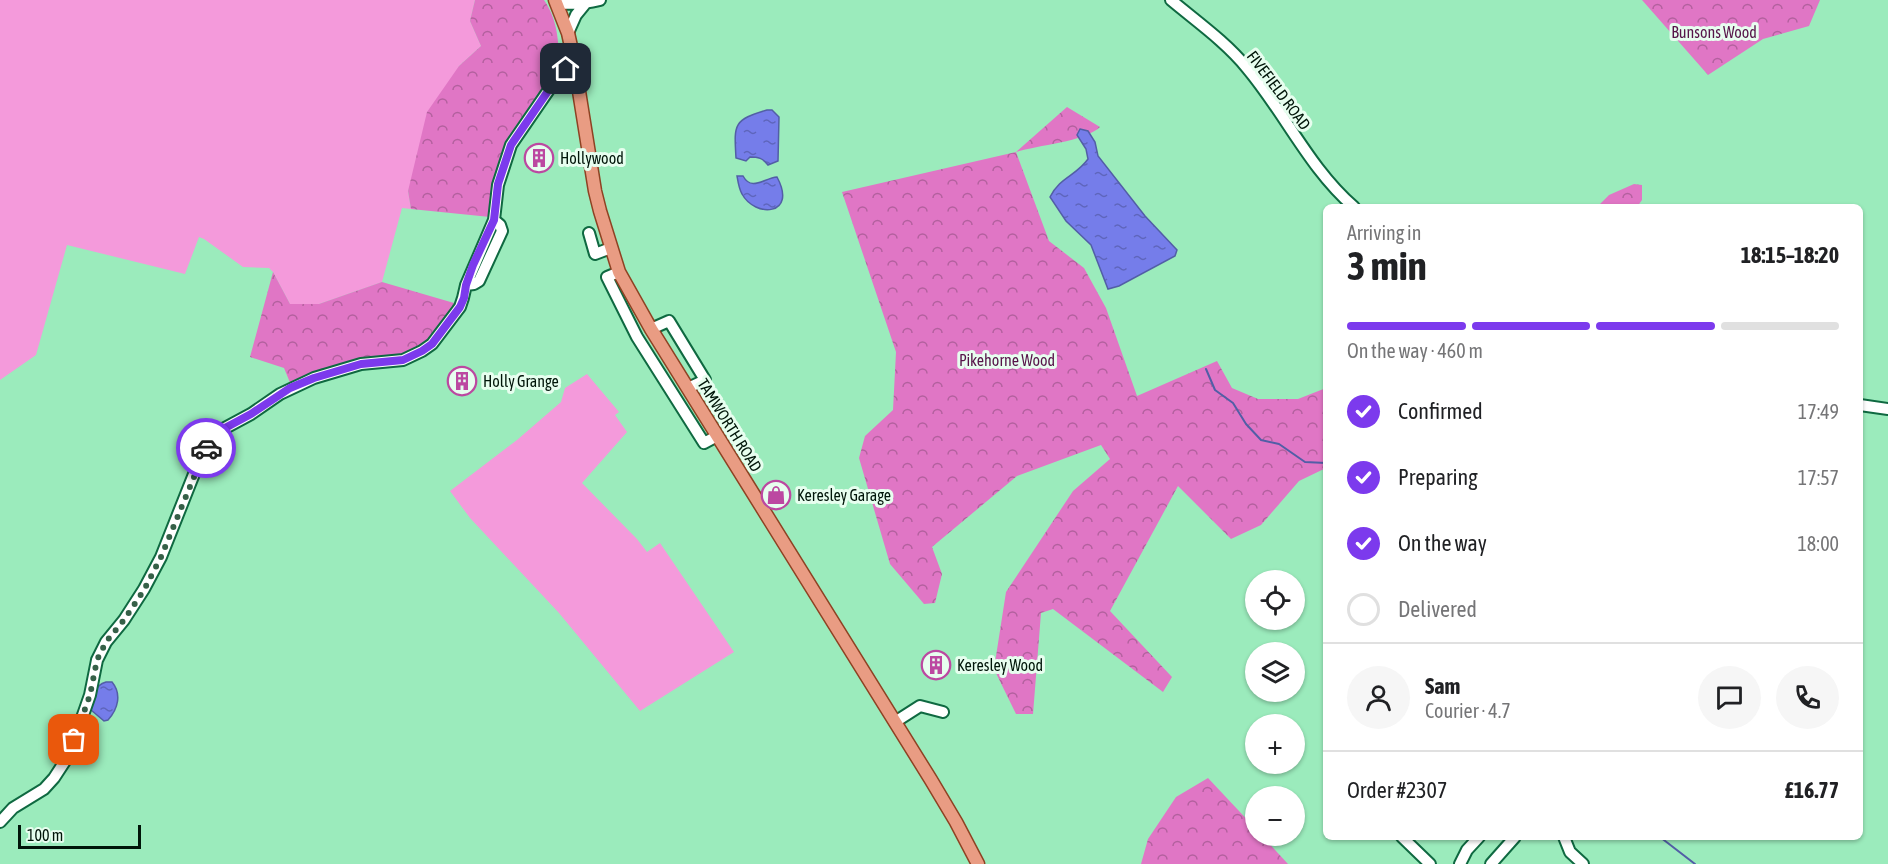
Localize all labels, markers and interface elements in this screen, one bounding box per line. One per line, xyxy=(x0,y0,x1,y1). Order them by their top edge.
park label: Bunsons Wood xyxy=(1671,23,1757,41)
pin xyxy=(540,43,591,94)
street label: FIVEFIELD ROAD xyxy=(1244,47,1314,133)
icon: home xyxy=(549,52,582,85)
building icon: Hollywood xyxy=(523,142,555,174)
place label: Hollywood xyxy=(560,149,624,168)
text: Arriving in xyxy=(1347,221,1421,244)
text: 18:15–18:20 xyxy=(1741,242,1839,268)
text: 3 min xyxy=(1347,244,1427,288)
text: On the way · 460 m xyxy=(1347,339,1483,362)
park label: Pikehorne Wood xyxy=(959,351,1055,369)
building icon: Holly Grange xyxy=(446,365,478,397)
place label: Holly Grange xyxy=(483,372,559,391)
street label: TAMWORTH ROAD xyxy=(694,375,766,475)
icon: check xyxy=(1347,395,1380,428)
text: Confirmed xyxy=(1398,398,1483,424)
text: 17:49 xyxy=(1798,400,1839,423)
courier xyxy=(176,418,236,478)
icon: car xyxy=(190,432,223,465)
icon: check xyxy=(1347,461,1380,494)
text: Preparing xyxy=(1398,464,1478,490)
text: 17:57 xyxy=(1798,466,1839,489)
shop icon: Keresley Garage xyxy=(760,479,792,511)
place label: Keresley Garage xyxy=(797,486,891,505)
icon: check xyxy=(1347,527,1380,560)
text: On the way xyxy=(1398,530,1487,556)
text: 18:00 xyxy=(1797,532,1839,555)
map controls xyxy=(1245,570,1305,846)
button: locate xyxy=(1245,570,1305,630)
text: Delivered xyxy=(1398,596,1477,622)
button: layers xyxy=(1245,642,1305,702)
building icon: Keresley Wood xyxy=(920,649,952,681)
place label: Keresley Wood xyxy=(957,656,1043,675)
button: person xyxy=(1347,666,1410,729)
button: chat xyxy=(1698,666,1761,729)
button: phone xyxy=(1776,666,1839,729)
text: Sam xyxy=(1425,673,1460,699)
text: Courier · 4.7 xyxy=(1425,699,1511,722)
pin xyxy=(48,714,99,765)
button: + xyxy=(1245,714,1305,774)
icon: bag xyxy=(57,723,90,756)
text: Order #2307 xyxy=(1347,777,1447,803)
text: £16.77 xyxy=(1784,777,1839,803)
button: − xyxy=(1245,786,1305,846)
scale bar xyxy=(18,822,141,850)
text: 100 m xyxy=(27,826,63,844)

